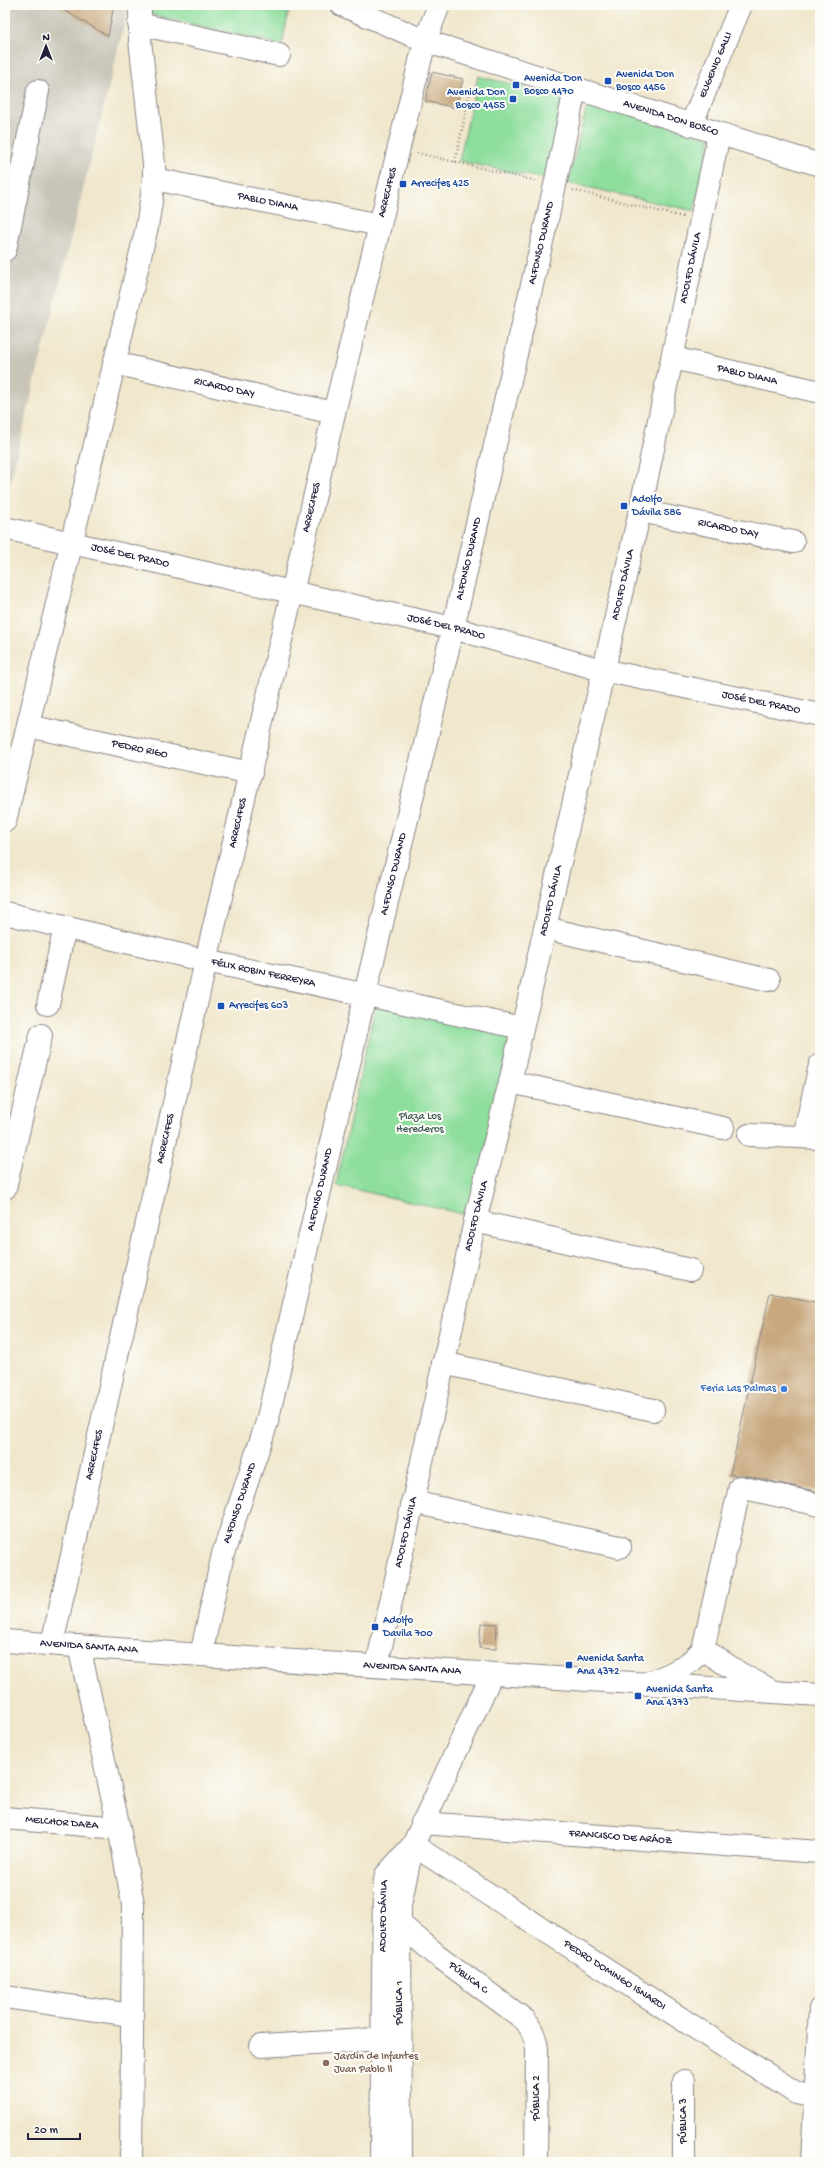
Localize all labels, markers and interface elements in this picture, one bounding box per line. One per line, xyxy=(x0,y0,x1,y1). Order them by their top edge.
north arrow xyxy=(26,26,66,66)
street label: EUGENIO GALLI xyxy=(697,30,735,100)
text: N xyxy=(42,32,50,44)
place label: Avenida Don Bosco 4456 xyxy=(615,69,675,94)
place label: Avenida Don Bosco 4470 xyxy=(523,73,583,98)
marker: Avenida Don Bosco 4456 xyxy=(603,76,613,86)
marker: Avenida Don Bosco 4470 xyxy=(511,80,521,90)
place label: Avenida Don Bosco 4455 xyxy=(447,87,506,112)
marker: Avenida Don Bosco 4455 xyxy=(508,94,518,104)
street label: AVENIDA DON BOSCO xyxy=(622,98,720,139)
street label: ARRECIFES xyxy=(376,165,400,219)
place label: Arrecifes 425 xyxy=(411,177,469,190)
marker: Arrecifes 425 xyxy=(398,179,408,189)
street label: PABLO DIANA xyxy=(235,190,299,214)
street label: ALFONSO DURAND xyxy=(526,200,557,286)
street label: ADOLFO DÁVILA xyxy=(678,231,704,304)
street label: PABLO DIANA xyxy=(715,362,779,388)
street label: RICARDO DAY xyxy=(193,375,256,401)
street label: ARRECIFES xyxy=(300,480,324,534)
place label: Adolfo Dávila 586 xyxy=(631,493,681,519)
marker: Adolfo Dávila 586 xyxy=(619,501,629,511)
street label: ALFONSO DURAND xyxy=(454,516,484,601)
street label: RICARDO DAY xyxy=(697,517,760,541)
street label: JOSÉ DEL PRADO xyxy=(90,541,171,571)
street label: ADOLFO DÁVILA xyxy=(609,548,637,621)
street label: JOSÉ DEL PRADO xyxy=(406,612,487,643)
street label: JOSÉ DEL PRADO xyxy=(721,689,802,717)
street label: PEDRO RIGO xyxy=(109,738,169,761)
street label: ARRECIFES xyxy=(227,796,250,849)
street label: ALFONSO DURAND xyxy=(378,831,410,916)
street label: ADOLFO DÁVILA xyxy=(537,864,565,937)
street label: FÉLIX ROBIN FERREYRA xyxy=(209,956,317,990)
place label: Arrecifes 603 xyxy=(229,999,289,1012)
marker: Arrecifes 603 xyxy=(216,1001,226,1011)
park label: Plaza Los Herederos xyxy=(396,1111,445,1136)
street label: ARRECIFES xyxy=(154,1112,178,1165)
street label: ALFONSO DURAND xyxy=(305,1146,336,1232)
street label: ADOLFO DÁVILA xyxy=(463,1179,491,1252)
place label: Feria Las Palmas xyxy=(699,1383,777,1395)
marker: Feria Las Palmas xyxy=(779,1384,789,1394)
street label: ARRECIFES xyxy=(83,1428,106,1481)
street label: ALFONSO DURAND xyxy=(221,1460,259,1545)
street label: ADOLFO DÁVILA xyxy=(393,1495,420,1569)
place label: Adolfo Davila 700 xyxy=(382,1614,433,1640)
marker: Adolfo Davila 700 xyxy=(370,1622,380,1632)
street label: AVENIDA SANTA ANA xyxy=(40,1638,139,1656)
place label: Avenida Santa Ana 4372 xyxy=(577,1653,645,1678)
street label: AVENIDA SANTA ANA xyxy=(363,1659,462,1678)
marker: Avenida Santa Ana 4372 xyxy=(564,1660,574,1670)
place label: Avenida Santa Ana 4373 xyxy=(646,1684,714,1709)
marker: Avenida Santa Ana 4373 xyxy=(633,1691,643,1701)
street label: MELCHOR DAZA xyxy=(25,1814,99,1832)
street label: FRANCISCO DE ARÁOZ xyxy=(568,1828,673,1847)
street label: ADOLFO DÁVILA xyxy=(377,1878,391,1952)
street label: PEDRO DOMINGO ISNARDI xyxy=(560,1937,668,2013)
street label: PÚBLICA C xyxy=(445,1959,491,1997)
street label: PÚBLICA 1 xyxy=(393,1981,406,2026)
place label: Jardín de Infantes Juan Pablo ll xyxy=(334,2050,419,2076)
marker: Jardín de Infantes Juan Pablo ll xyxy=(321,2058,331,2068)
street label: PÚBLICA 2 xyxy=(530,2075,543,2122)
street label: PÚBLICA 3 xyxy=(677,2098,690,2145)
scale bar xyxy=(28,2115,80,2141)
text: 20 m xyxy=(34,2124,59,2138)

